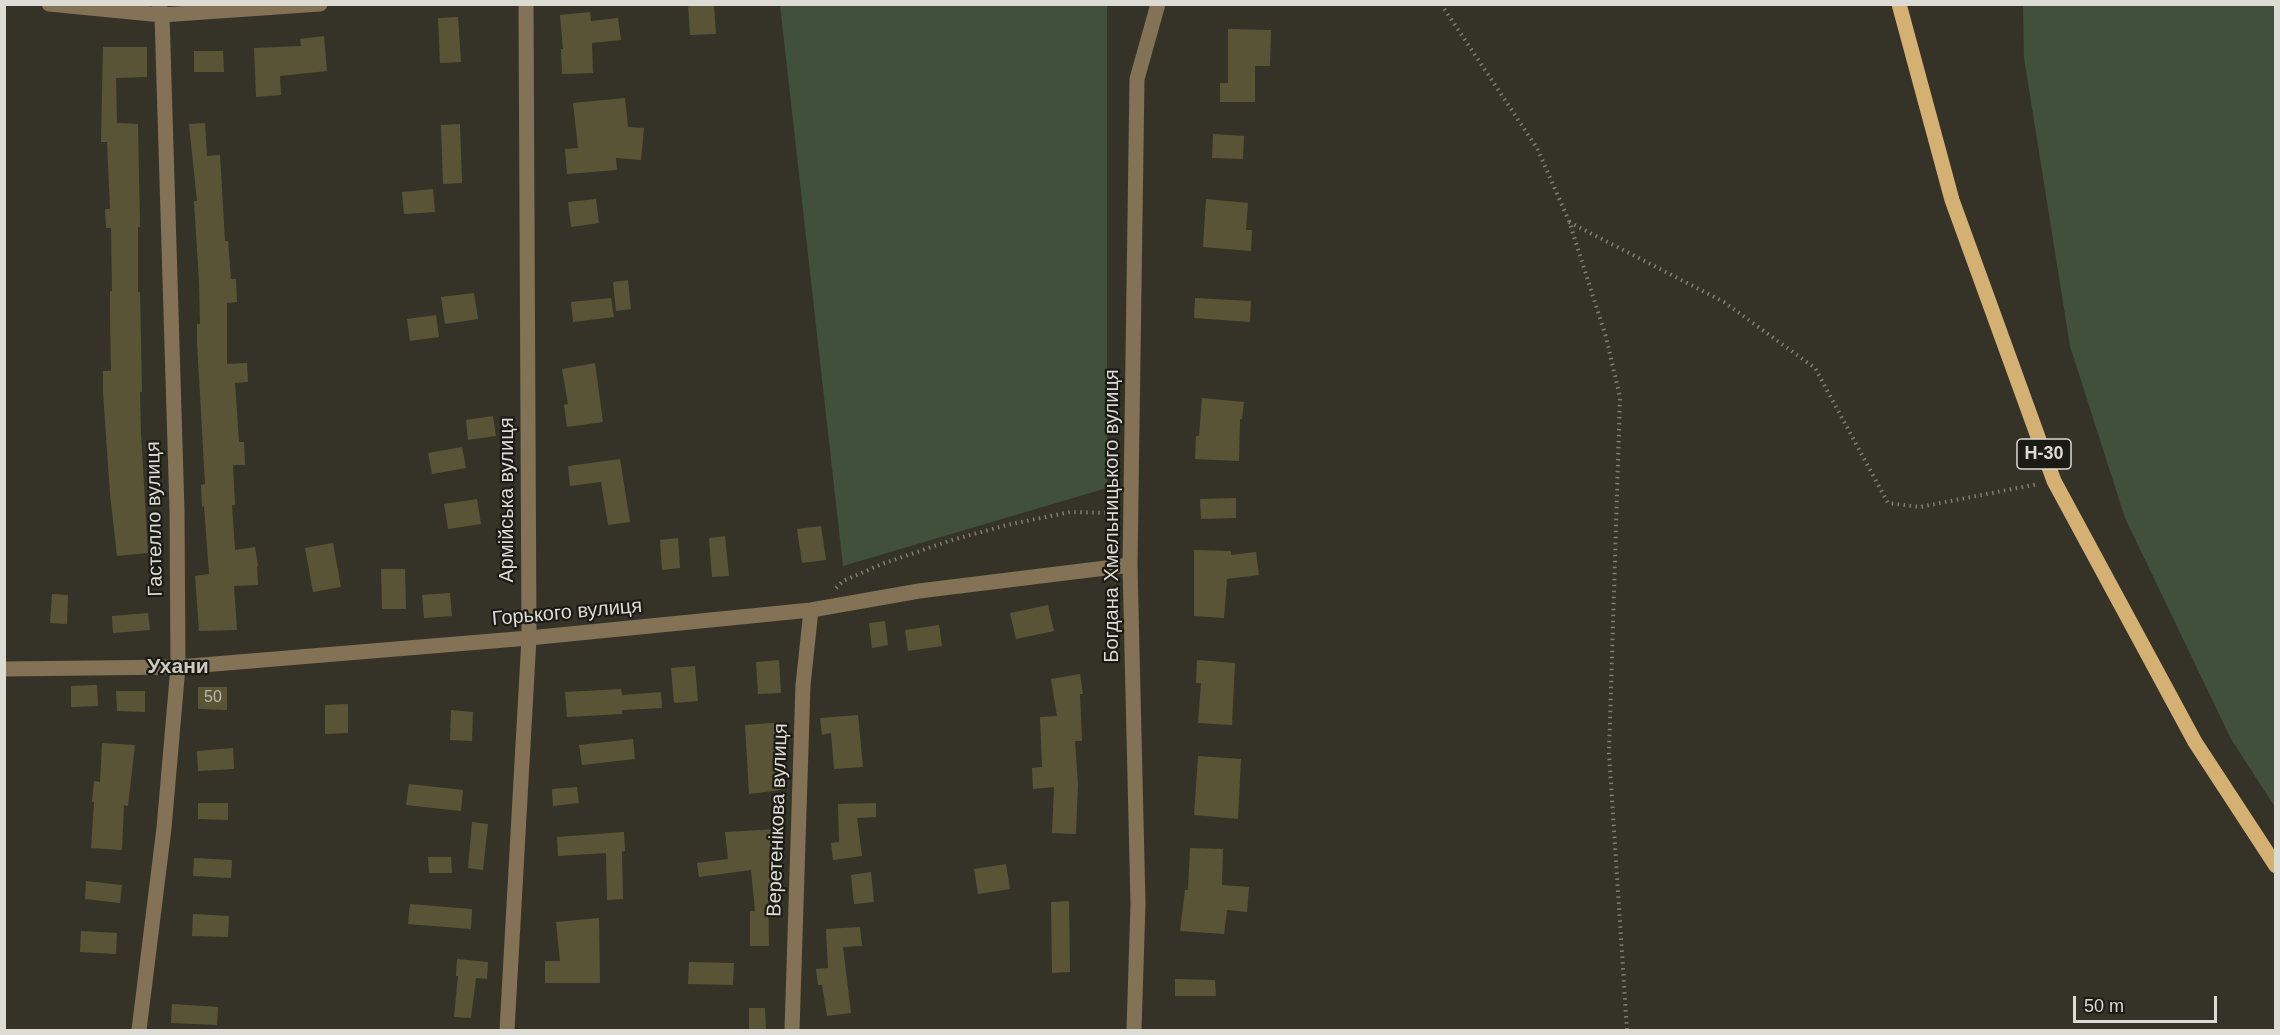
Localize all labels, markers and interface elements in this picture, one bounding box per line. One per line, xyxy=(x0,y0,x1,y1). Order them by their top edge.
street label: Богдана Хмельницького вулиця xyxy=(1100,369,1124,663)
street label: Армійська вулиця xyxy=(495,418,519,582)
road number: Н-30 xyxy=(2017,439,2071,469)
street label: Гастелло вулиця xyxy=(142,441,168,597)
street label: Горького вулиця xyxy=(491,594,643,632)
district label: Ухани xyxy=(147,654,209,680)
house number: 50 xyxy=(204,688,222,708)
street label: Веретенікова вулиця xyxy=(763,723,793,917)
scale bar xyxy=(2076,984,2220,1022)
text: 50 m xyxy=(2084,996,2124,1016)

